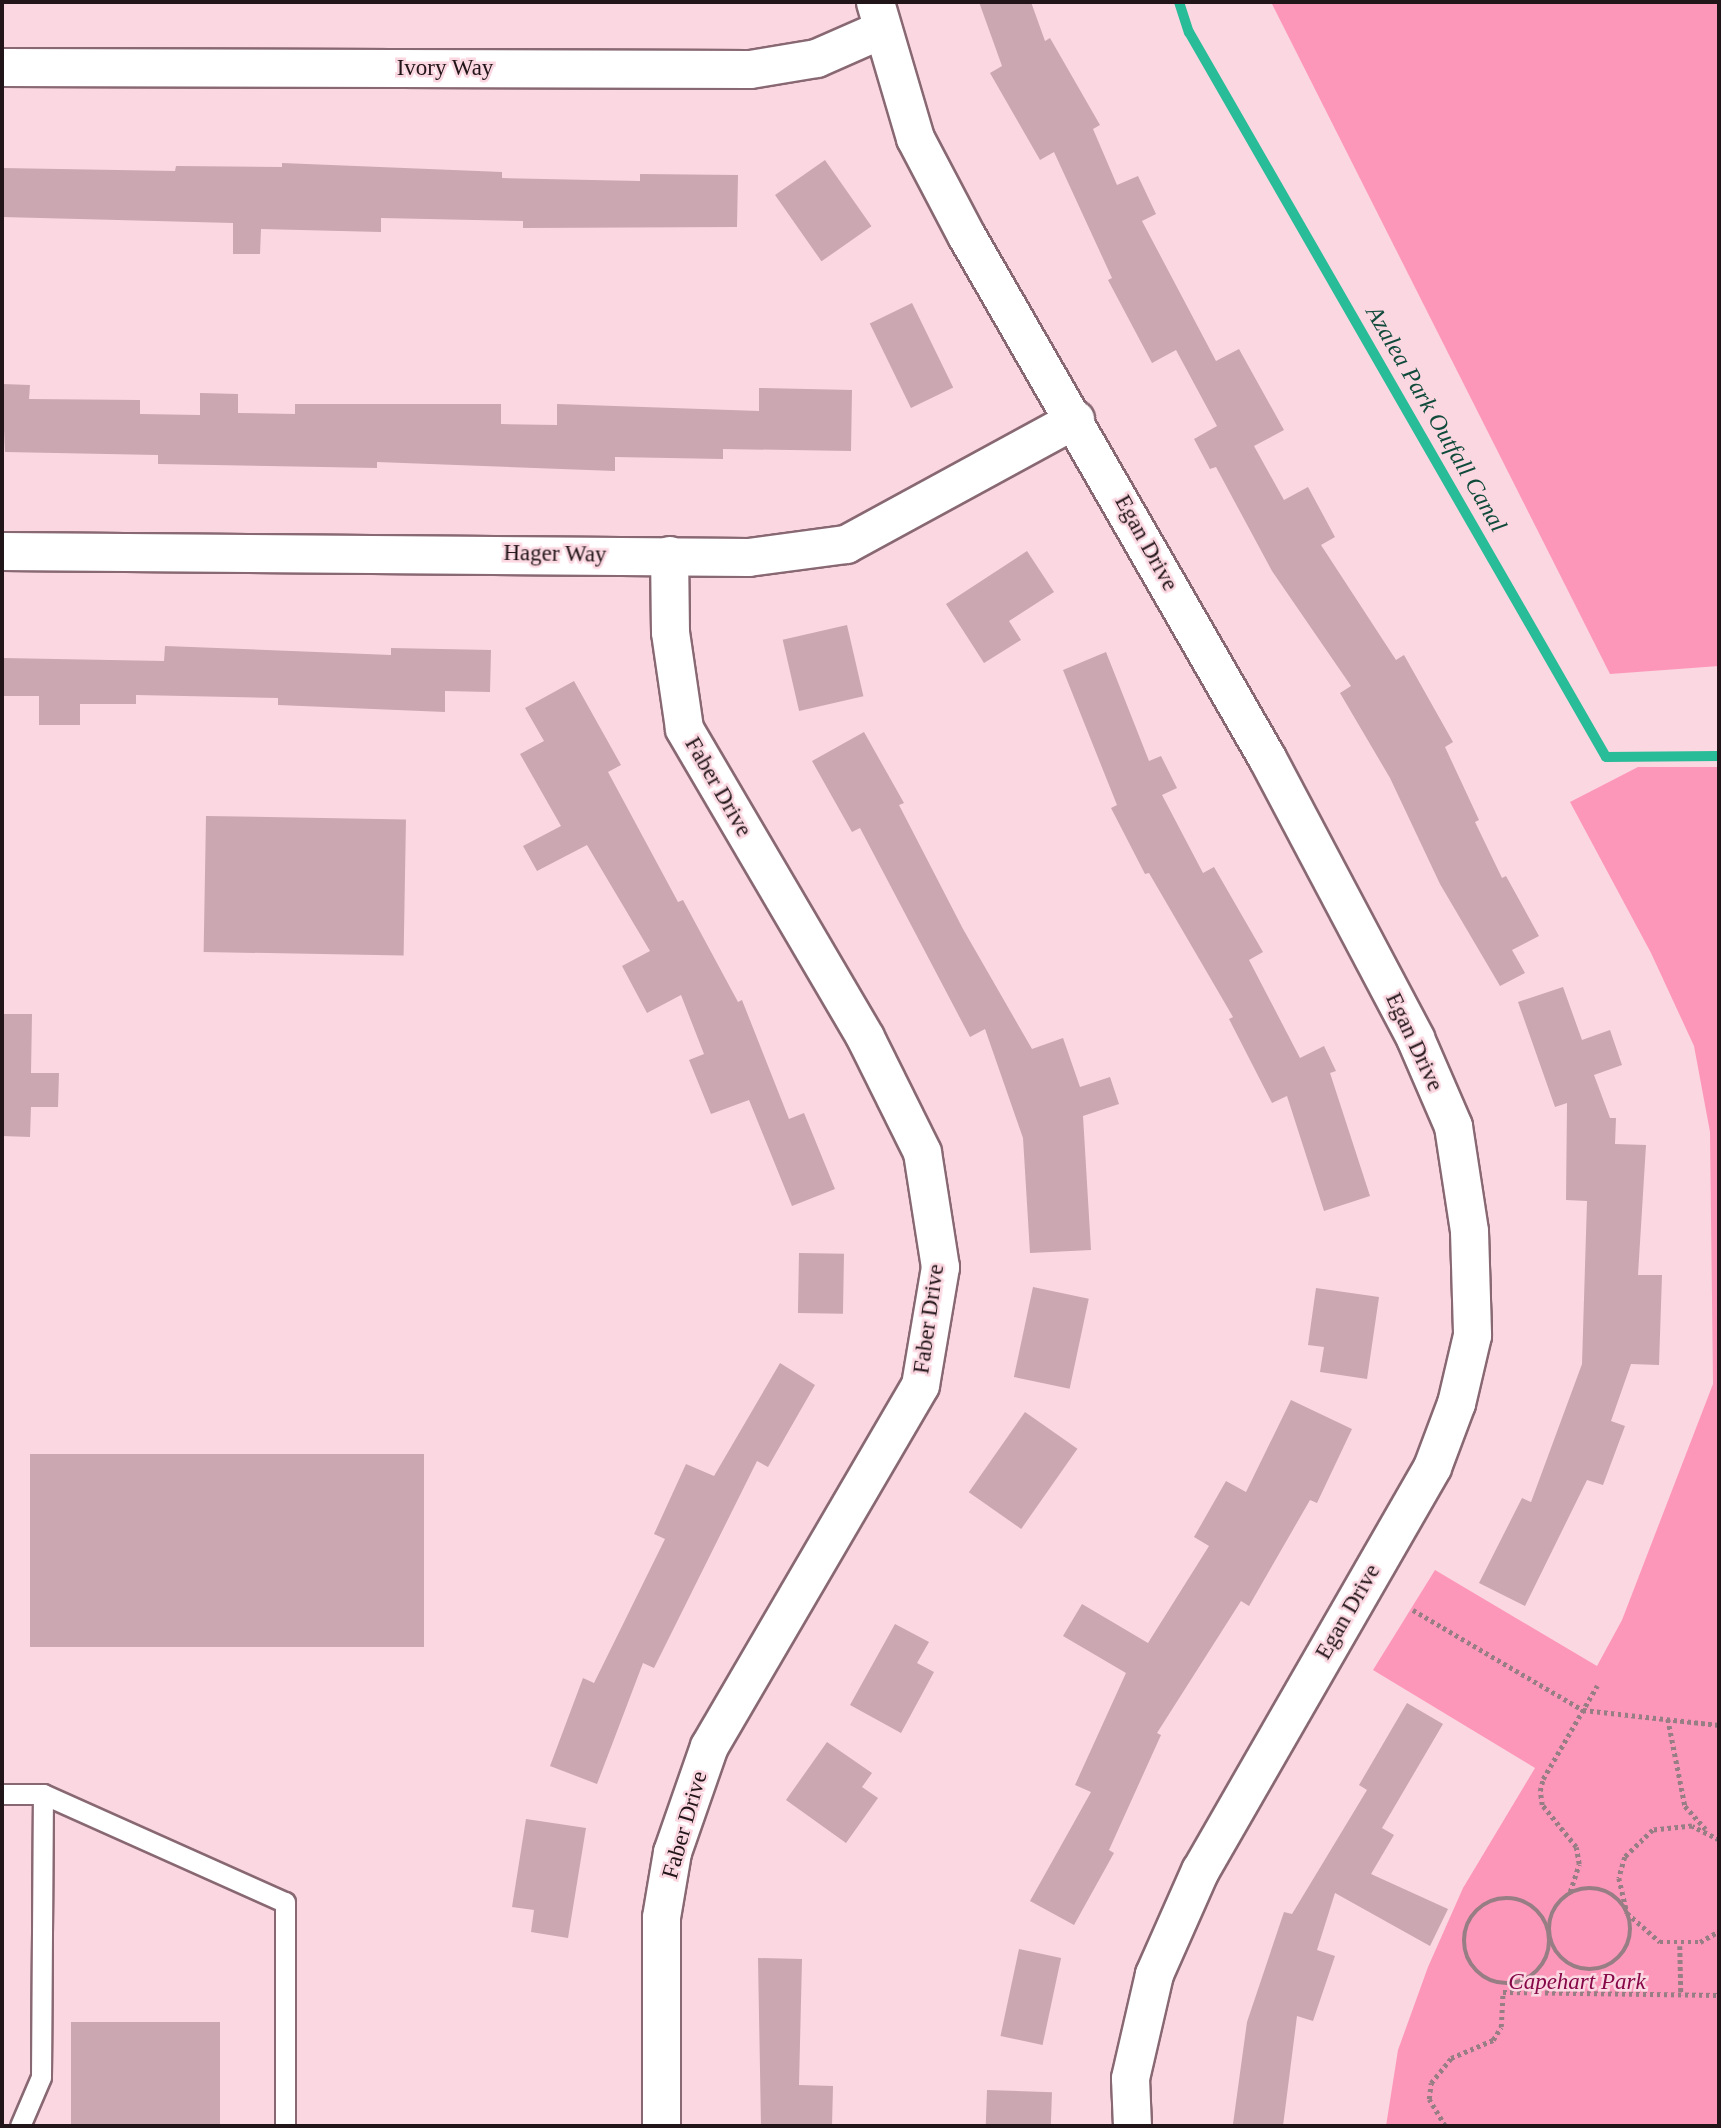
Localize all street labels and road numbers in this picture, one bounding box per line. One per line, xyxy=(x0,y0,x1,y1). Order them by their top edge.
street label: Ivory Way xyxy=(396,54,494,82)
street label: Egan Drive xyxy=(1108,490,1184,596)
street label: Hager Way xyxy=(503,539,607,569)
street label: Faber Drive xyxy=(678,732,758,842)
street label: Egan Drive xyxy=(1379,988,1449,1096)
street label: Faber Drive xyxy=(908,1262,950,1376)
street label: Egan Drive xyxy=(1310,1559,1386,1665)
street label: Faber Drive xyxy=(657,1768,713,1882)

